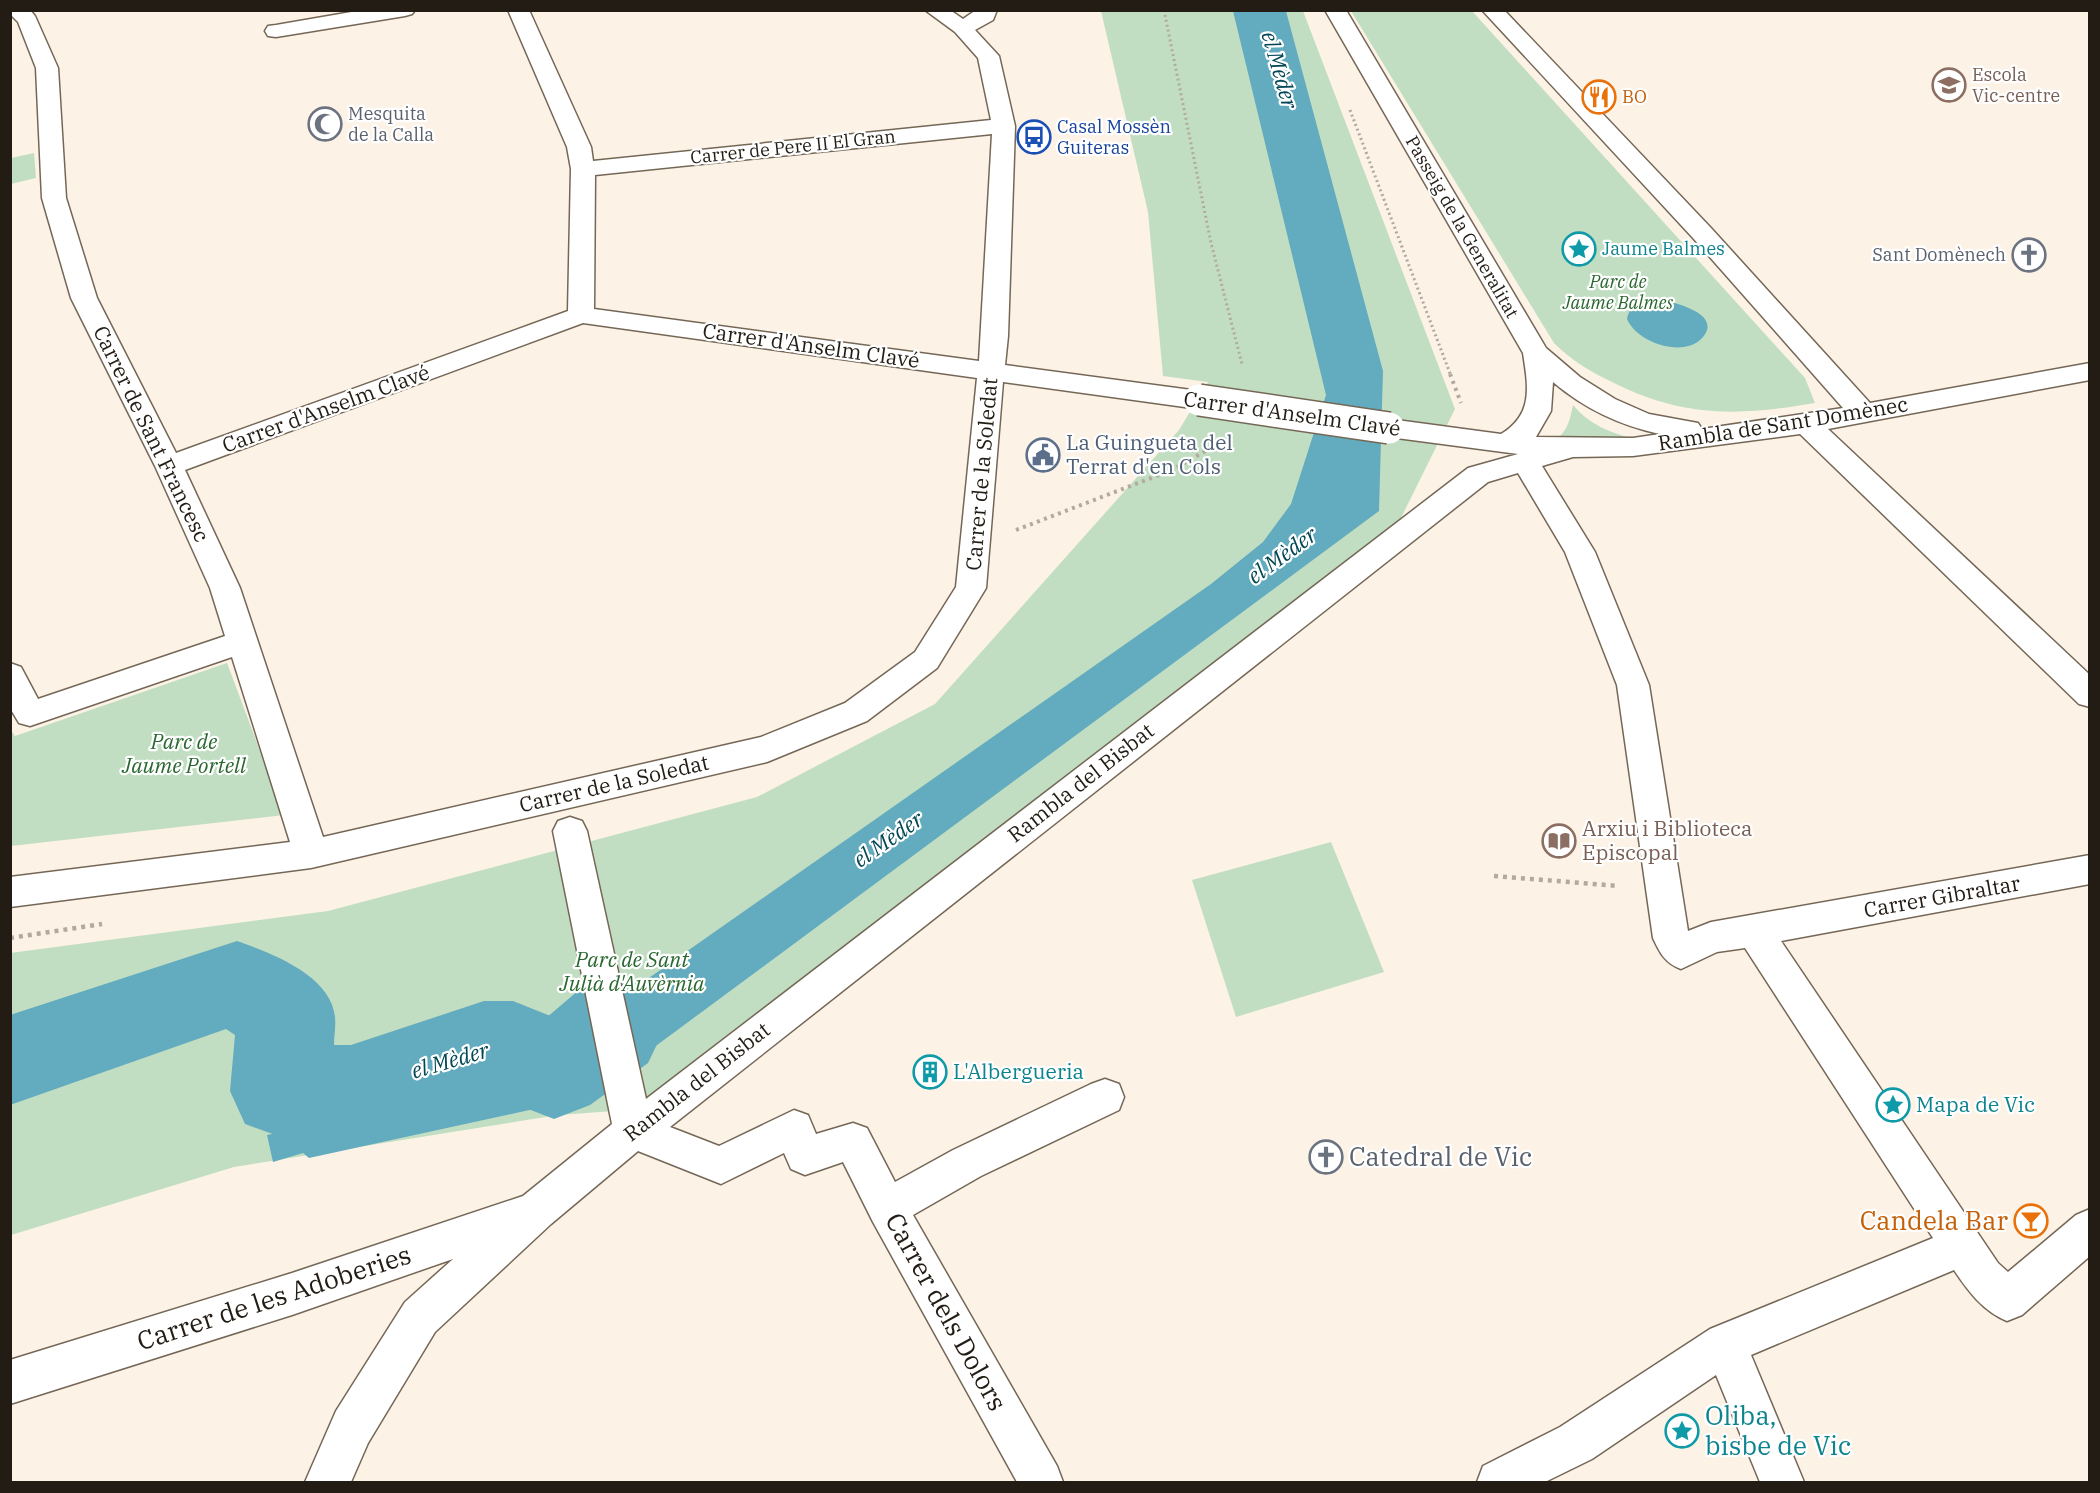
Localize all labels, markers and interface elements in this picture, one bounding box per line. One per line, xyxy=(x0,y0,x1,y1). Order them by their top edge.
water label: el Mèder xyxy=(1256,28,1306,113)
place label: Escola Vic-centre xyxy=(1972,63,2060,107)
school or university icon: Escola Vic-centre xyxy=(1931,67,1967,103)
restaurant icon: BO xyxy=(1581,79,1617,115)
place label: BO xyxy=(1622,85,1647,108)
place label: Mesquita de la Calla xyxy=(348,102,434,146)
mosque icon: Mesquita de la Calla xyxy=(307,106,343,142)
place label: Casal Mossèn Guiteras xyxy=(1057,115,1171,159)
bus stop icon: Casal Mossèn Guiteras xyxy=(1016,119,1052,155)
street label: Carrer de Pere II El Gran xyxy=(689,124,897,169)
street label: Passeig de la Generalitat xyxy=(1401,131,1524,322)
place icon: Jaume Balmes xyxy=(1561,231,1597,267)
place label: Jaume Balmes xyxy=(1602,237,1725,260)
church icon: Sant Domènech xyxy=(2011,237,2047,273)
place label: Sant Domènech xyxy=(1872,243,2006,266)
park label: Parc de Jaume Balmes xyxy=(1562,270,1674,314)
street label: Carrer d'Anselm Clavé xyxy=(701,316,921,374)
street label: Carrer de Sant Francesc xyxy=(87,321,216,546)
street label: Carrer d'Anselm Clavé xyxy=(218,357,433,459)
street label: Carrer de la Soledat xyxy=(959,376,1003,572)
street label: Carrer d'Anselm Clavé xyxy=(1182,384,1402,442)
street label: Rambla de Sant Domènec xyxy=(1656,389,1910,457)
place label: La Guingueta del Terrat d'en Cols xyxy=(1066,428,1233,480)
public building icon: La Guingueta del Terrat d'en Cols xyxy=(1025,437,1061,473)
water label: el Mèder xyxy=(1241,519,1323,590)
street label: Rambla del Bisbat xyxy=(1001,716,1159,848)
park label: Parc de Jaume Portell xyxy=(121,727,247,779)
street label: Carrer de la Soledat xyxy=(516,748,711,818)
water label: el Mèder xyxy=(847,803,930,873)
place label: Arxiu i Biblioteca Episcopal xyxy=(1582,814,1752,866)
library icon: Arxiu i Biblioteca Episcopal xyxy=(1541,823,1577,859)
street label: Carrer Gibraltar xyxy=(1861,868,2023,924)
park label: Parc de Sant Julià d'Auvèrnia xyxy=(558,945,705,997)
street label: Rambla del Bisbat xyxy=(617,1015,775,1147)
water label: el Mèder xyxy=(408,1034,493,1084)
building icon: L'Albergueria xyxy=(912,1054,948,1090)
place label: L'Albergueria xyxy=(953,1057,1084,1085)
place icon: Mapa de Vic xyxy=(1875,1087,1911,1123)
place label: Mapa de Vic xyxy=(1916,1090,2035,1118)
church icon: Catedral de Vic xyxy=(1308,1139,1344,1175)
place label: Catedral de Vic xyxy=(1349,1139,1532,1173)
place label: Candela Bar xyxy=(1860,1203,2008,1237)
bar icon: Candela Bar xyxy=(2013,1203,2049,1239)
street label: Carrer dels Dolors xyxy=(878,1206,1015,1417)
street label: Carrer de les Adoberies xyxy=(133,1237,415,1357)
place label: Oliba, bisbe de Vic xyxy=(1705,1398,1851,1462)
place icon: Oliba, bisbe de Vic xyxy=(1664,1413,1700,1449)

